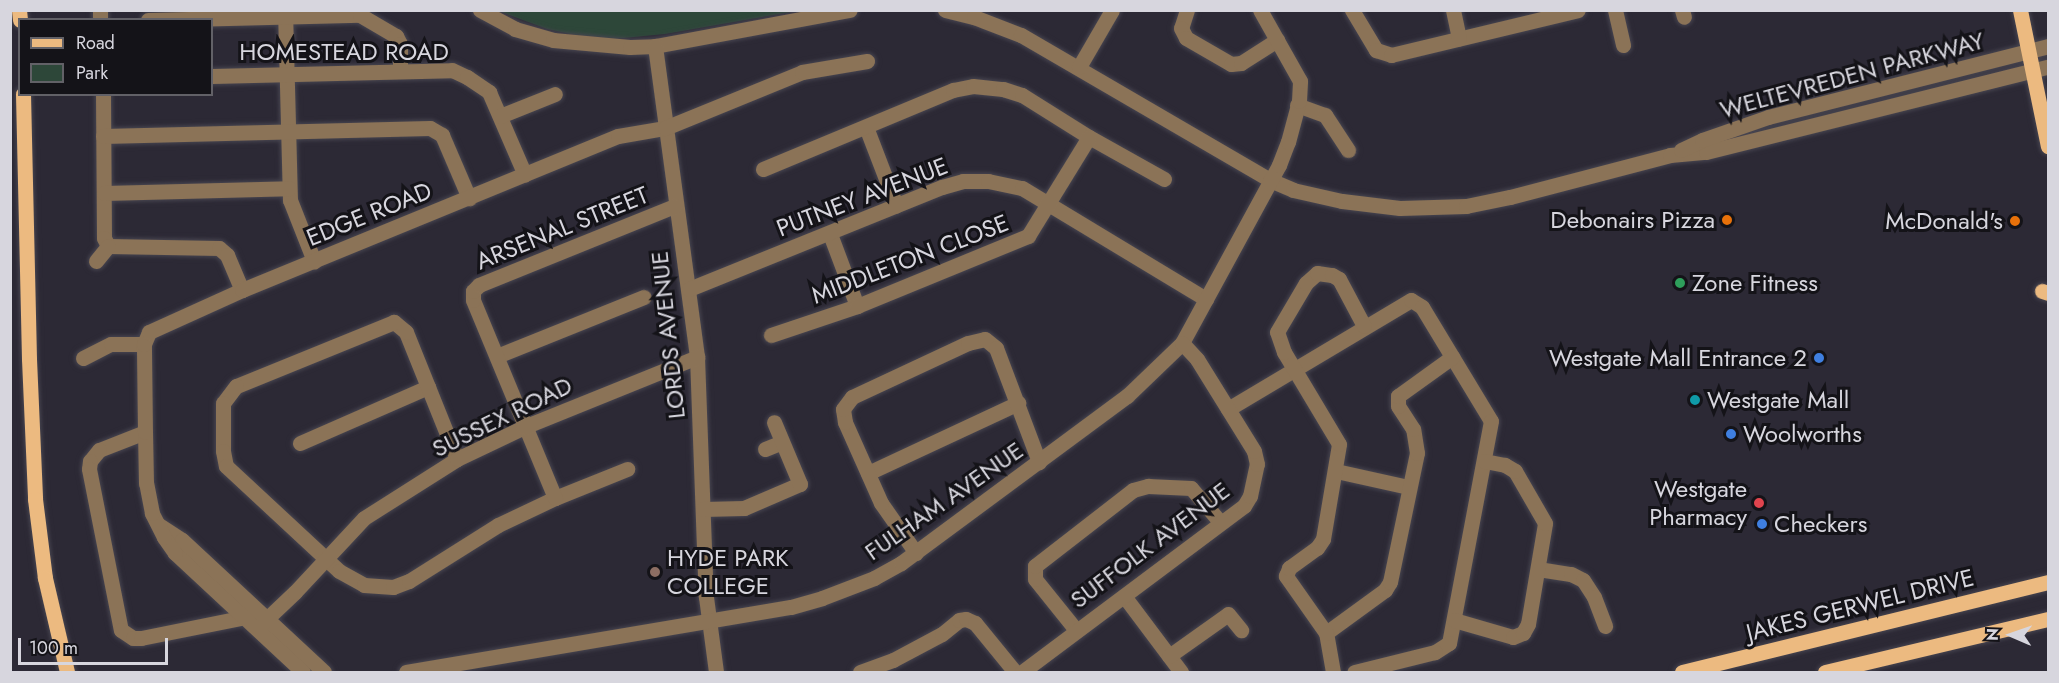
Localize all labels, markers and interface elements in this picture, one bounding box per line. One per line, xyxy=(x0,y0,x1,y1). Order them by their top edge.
legend xyxy=(18,18,213,96)
street label: WELTEVREDEN PARKWAY xyxy=(1717,26,1987,124)
text: Road xyxy=(76,30,115,56)
street label: HOMESTEAD ROAD xyxy=(239,38,449,66)
text: Park xyxy=(76,60,108,86)
street label: PUTNEY AVENUE xyxy=(772,151,952,243)
street label: EDGE ROAD xyxy=(302,176,436,252)
street label: ARSENAL STREET xyxy=(472,180,652,276)
place label: Debonairs Pizza xyxy=(1550,206,1715,234)
place label: McDonald's xyxy=(1885,207,2003,235)
street label: MIDDLETON CLOSE xyxy=(808,208,1012,310)
marker: Debonairs Pizza xyxy=(1720,213,1734,227)
marker: McDonald's xyxy=(2008,214,2022,228)
street label: LORDS AVENUE xyxy=(645,250,691,420)
place label: Zone Fitness xyxy=(1692,269,1818,297)
marker: Zone Fitness xyxy=(1673,276,1687,290)
place label: Westgate Mall Entrance 2 xyxy=(1549,344,1807,372)
marker: Westgate Mall Entrance 2 xyxy=(1812,351,1826,365)
street label: SUSSEX ROAD xyxy=(427,371,577,463)
place label: Westgate Mall xyxy=(1707,386,1849,414)
marker: Westgate Mall xyxy=(1688,393,1702,407)
place label: Woolworths xyxy=(1743,420,1862,448)
marker: Woolworths xyxy=(1724,427,1738,441)
street label: FULHAM AVENUE xyxy=(859,436,1029,566)
place label: Westgate Pharmacy xyxy=(1649,475,1747,531)
street label: SUFFOLK AVENUE xyxy=(1065,476,1235,614)
marker: Westgate Pharmacy xyxy=(1752,496,1766,510)
place label: Checkers xyxy=(1774,510,1867,538)
marker: Checkers xyxy=(1755,517,1769,531)
place label: HYDE PARK COLLEGE xyxy=(667,544,789,600)
street label: JAKES GERWEL DRIVE xyxy=(1743,563,1977,647)
marker: HYDE PARK COLLEGE xyxy=(648,565,662,579)
north arrow xyxy=(1981,605,2041,665)
scale bar xyxy=(21,626,171,664)
text: N xyxy=(1981,628,2004,641)
text: 100 m xyxy=(29,635,78,661)

